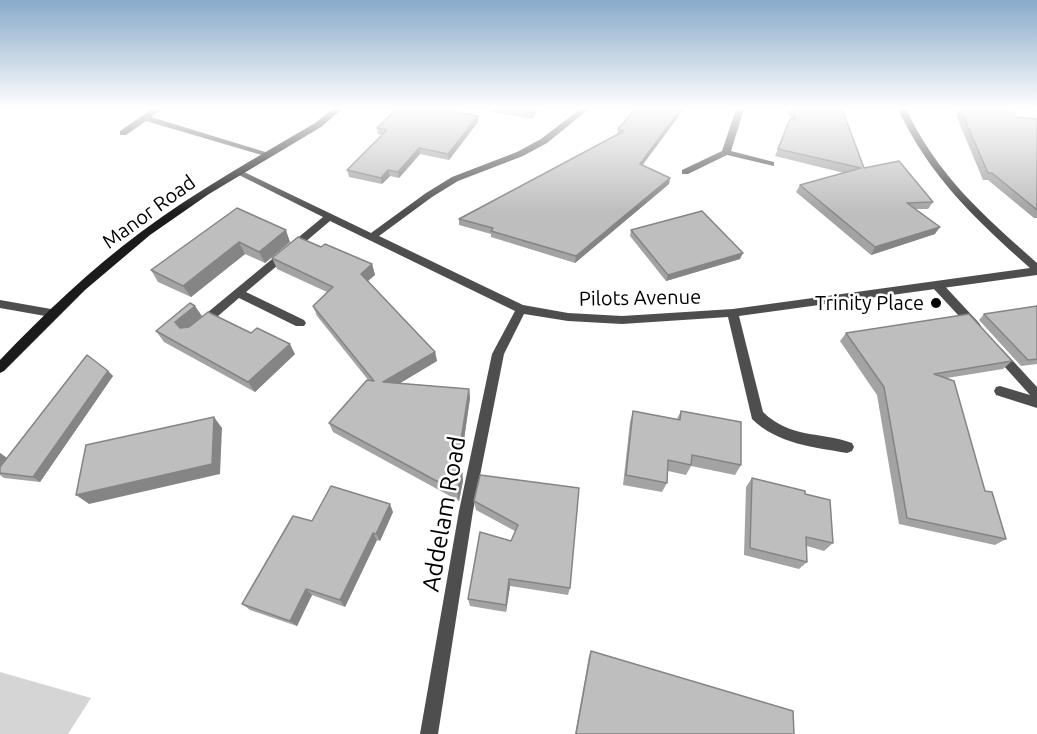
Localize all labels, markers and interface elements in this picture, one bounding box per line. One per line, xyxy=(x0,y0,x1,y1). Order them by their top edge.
street label: Manor Road xyxy=(98,170,200,254)
street label: Pilots Avenue xyxy=(579,285,701,311)
place label: Trinity Place xyxy=(815,291,924,315)
marker: Trinity Place xyxy=(929,296,943,310)
street label: Addelam Road xyxy=(416,434,472,594)

